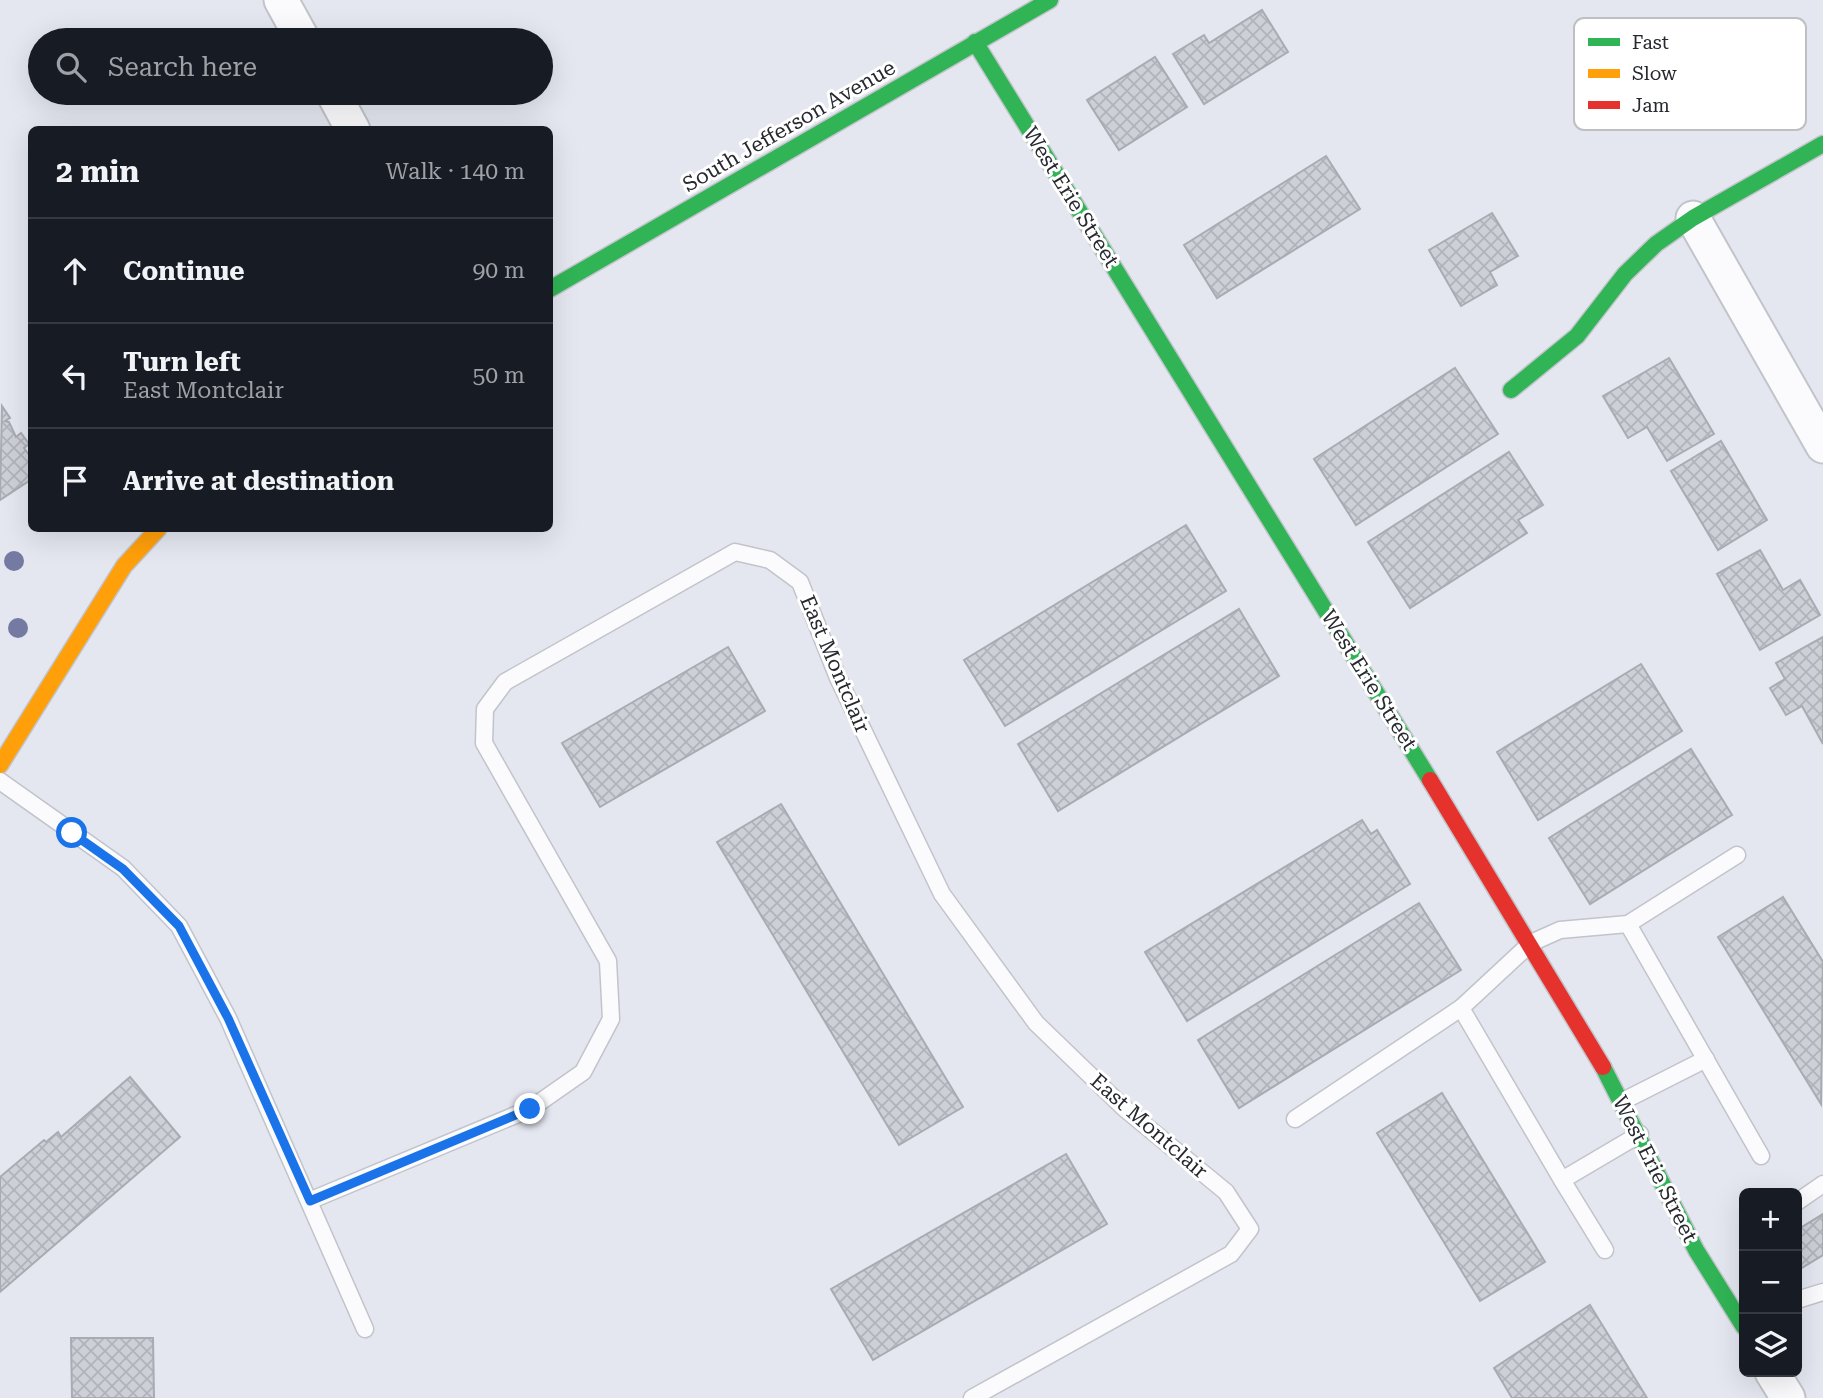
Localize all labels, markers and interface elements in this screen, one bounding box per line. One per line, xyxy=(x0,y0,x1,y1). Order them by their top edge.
legend xyxy=(1574,18,1806,130)
search box xyxy=(28,28,553,105)
text: Fast xyxy=(1632,31,1669,54)
icon: search xyxy=(52,48,90,86)
text: Search here xyxy=(108,52,257,82)
street label: South Jefferson Avenue xyxy=(678,55,900,197)
text: Slow xyxy=(1632,62,1677,85)
text: Jam xyxy=(1632,94,1670,117)
street label: West Erie Street xyxy=(1018,122,1124,272)
text: 2 min xyxy=(56,154,139,189)
text: Walk · 140 m xyxy=(386,158,525,185)
icon: ahead xyxy=(56,252,94,290)
text: Continue xyxy=(123,256,245,286)
text: 90 m xyxy=(472,257,525,284)
text: Turn left xyxy=(123,347,241,377)
icon: left xyxy=(56,357,94,395)
text: 50 m xyxy=(472,362,525,389)
text: East Montclair xyxy=(123,377,284,404)
icon: arrive xyxy=(56,462,94,500)
text: Arrive at destination xyxy=(123,466,394,496)
street label: East Montclair xyxy=(795,592,875,737)
street label: West Erie Street xyxy=(1316,605,1422,755)
route start xyxy=(56,817,87,848)
street label: East Montclair xyxy=(1086,1069,1213,1183)
street label: West Erie Street xyxy=(1608,1092,1702,1246)
route end xyxy=(514,1093,545,1124)
map controls xyxy=(1739,1188,1802,1377)
button: + xyxy=(1739,1188,1802,1251)
button: − xyxy=(1739,1251,1802,1314)
button: layers xyxy=(1739,1314,1802,1377)

